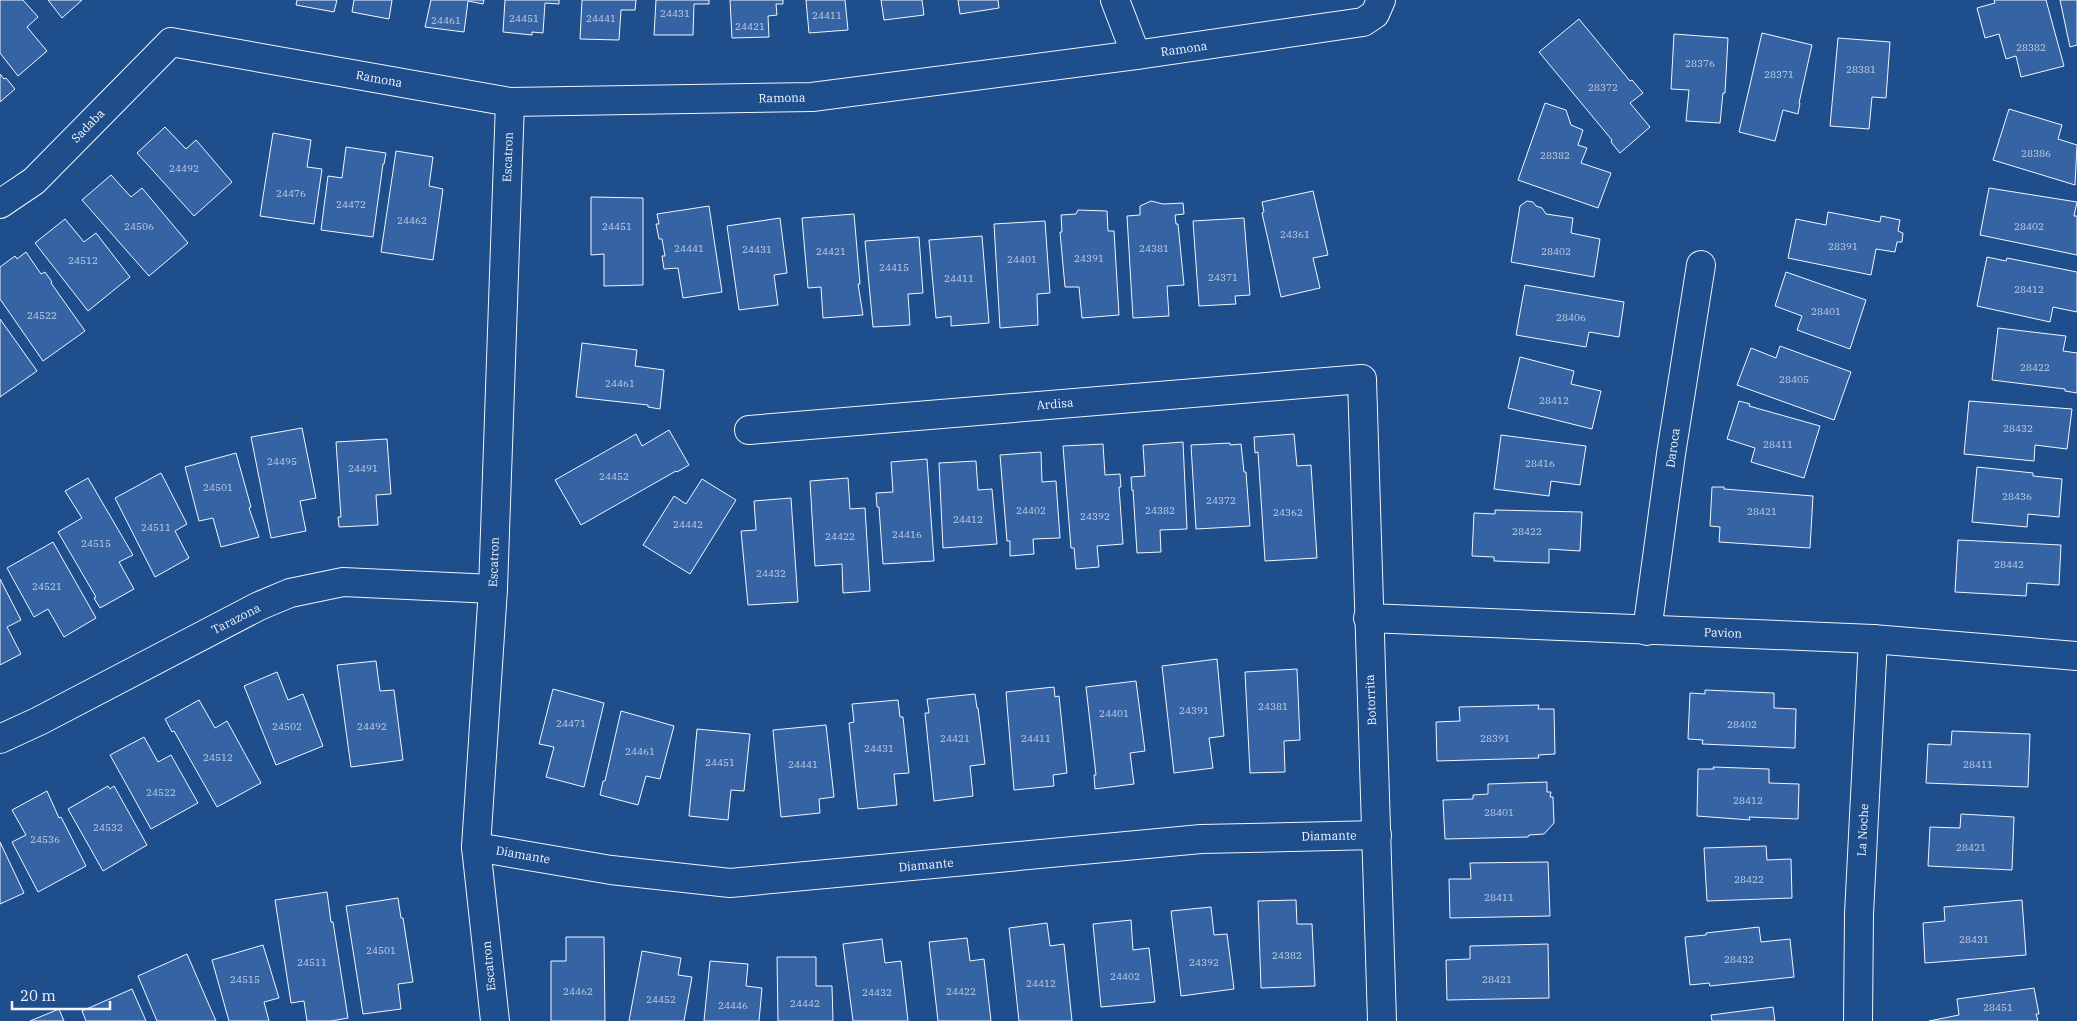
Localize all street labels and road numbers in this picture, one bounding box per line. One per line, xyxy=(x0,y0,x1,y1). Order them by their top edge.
street label: Ramona xyxy=(1160,38,1209,59)
street label: Ramona xyxy=(355,67,404,90)
street label: Ramona xyxy=(758,90,806,105)
street label: Sadaba xyxy=(68,105,108,146)
street label: Escatron xyxy=(499,131,516,182)
street label: Ardisa xyxy=(1036,394,1074,413)
street label: Daroca xyxy=(1662,427,1683,469)
street label: Escatron xyxy=(485,536,502,587)
street label: Tarazona xyxy=(209,600,263,637)
street label: Pavion xyxy=(1704,624,1743,641)
street label: Botorrita xyxy=(1362,674,1379,726)
street label: La Noche xyxy=(1854,803,1871,857)
street label: Diamante xyxy=(1301,828,1357,843)
street label: Diamante xyxy=(495,842,552,867)
street label: Diamante xyxy=(898,855,954,874)
street label: Escatron xyxy=(478,940,499,992)

